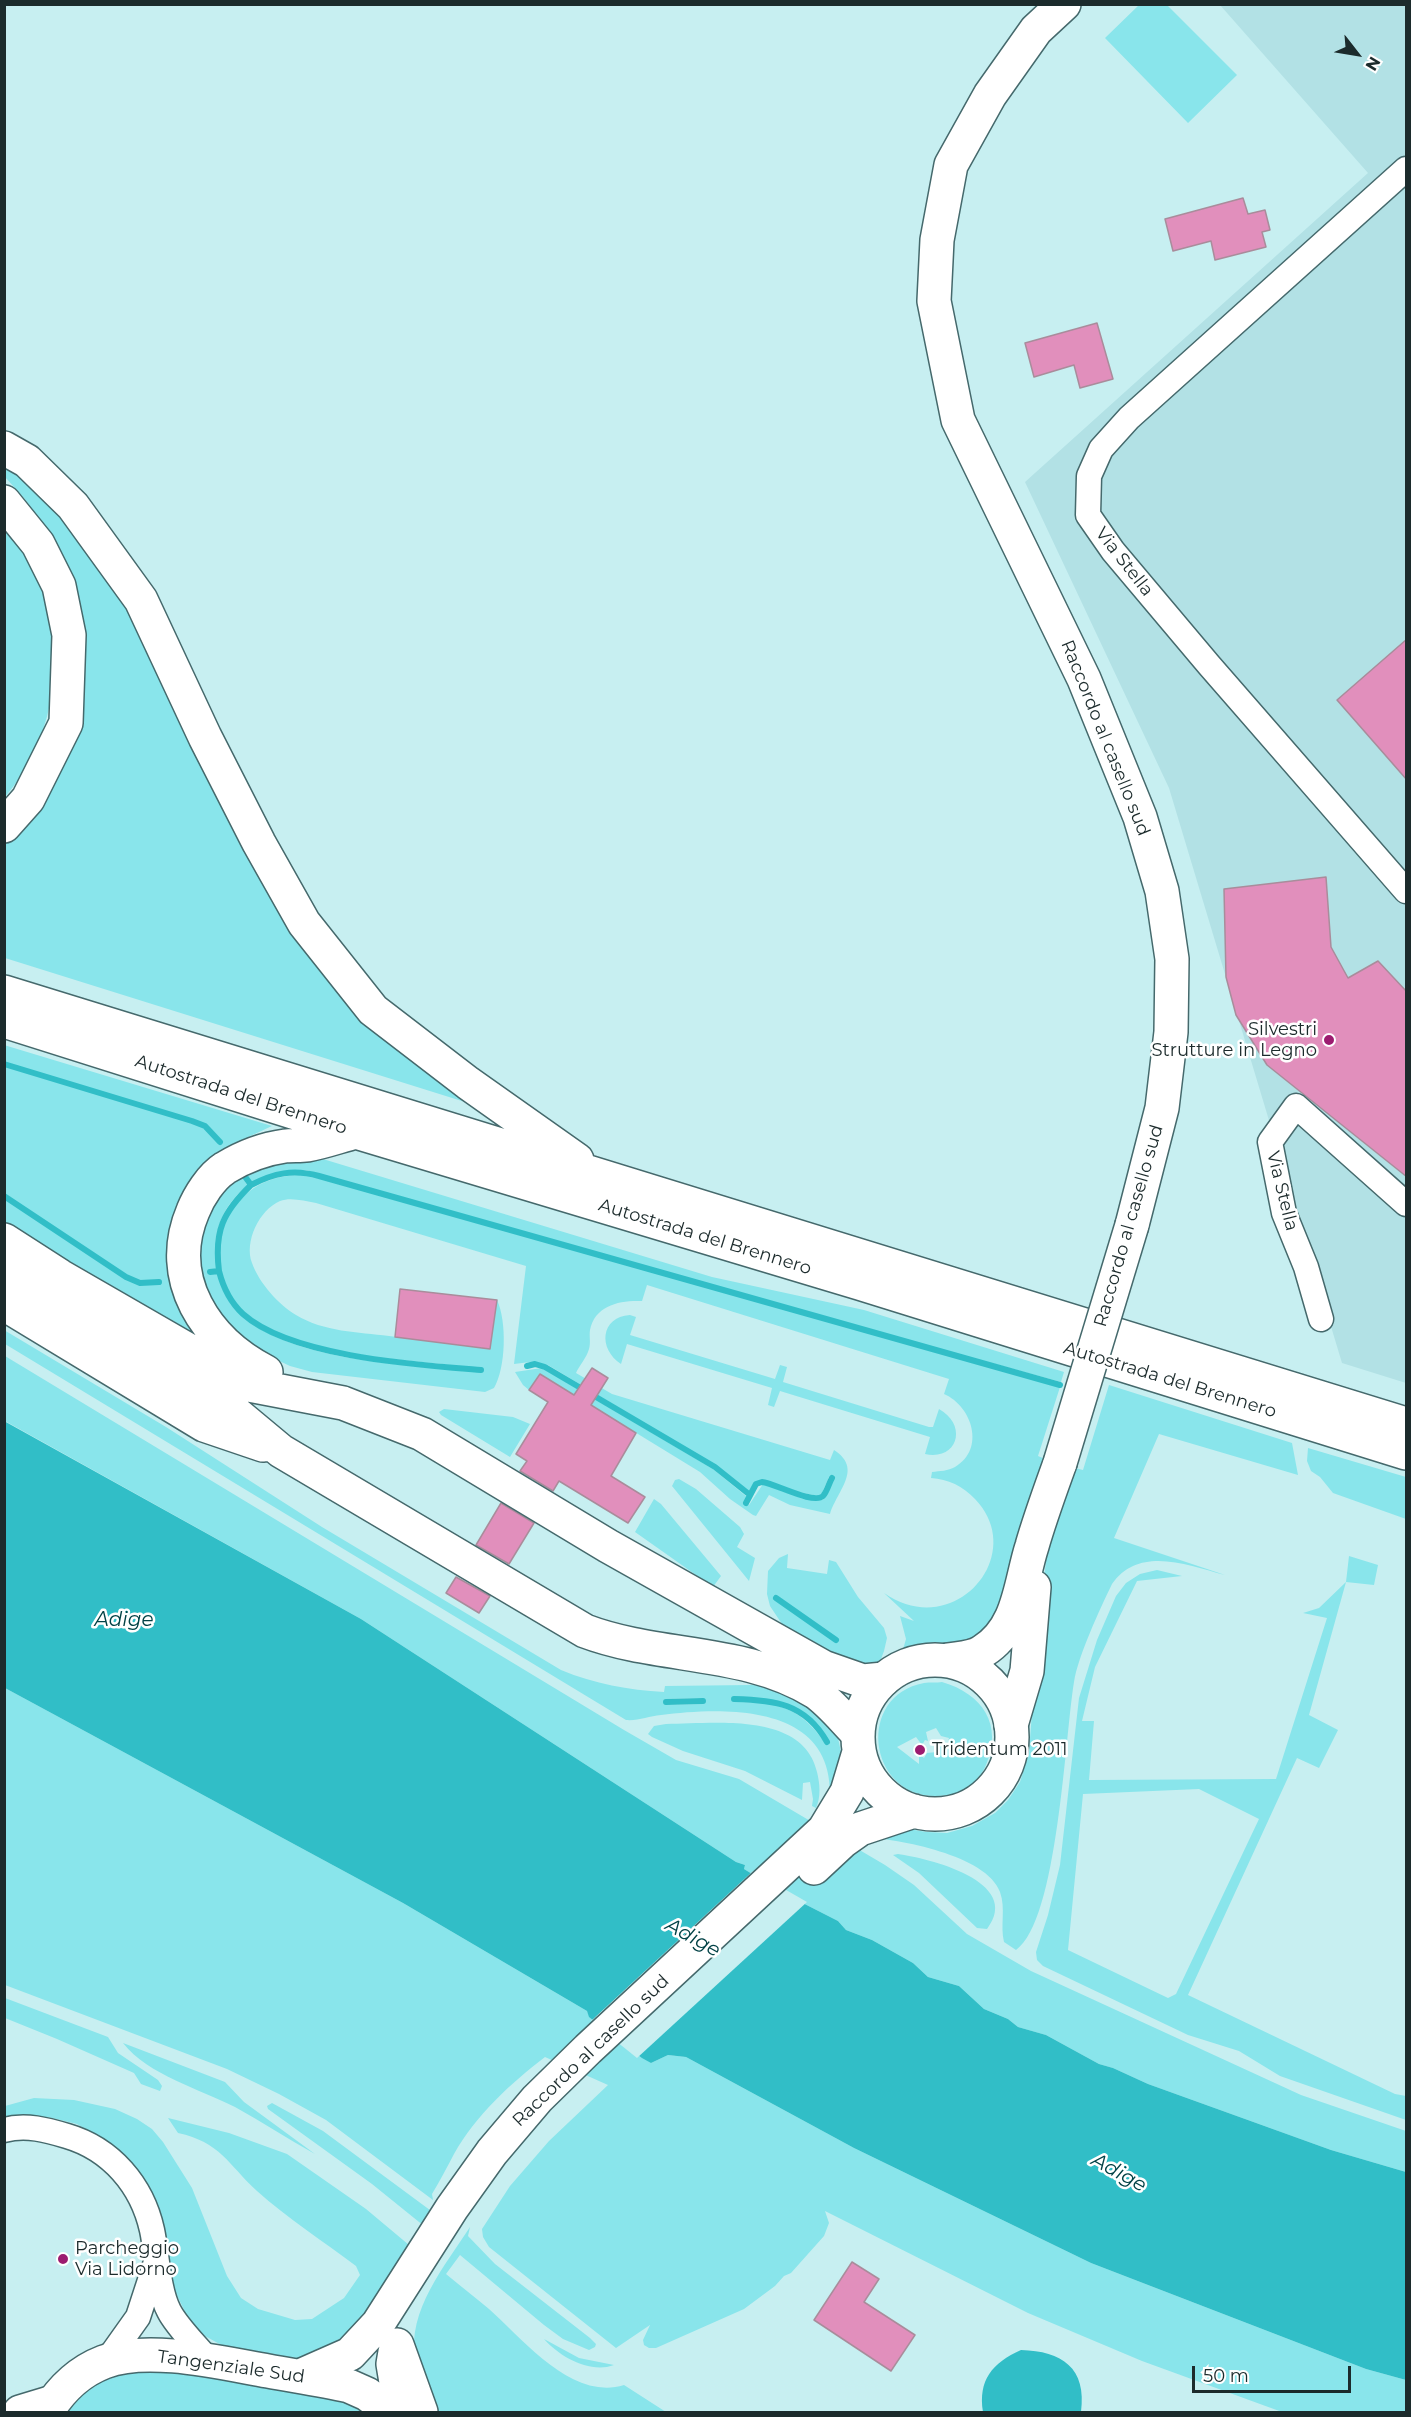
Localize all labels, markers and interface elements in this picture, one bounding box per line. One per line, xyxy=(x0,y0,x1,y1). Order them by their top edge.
north arrow xyxy=(1327,24,1387,84)
text: N xyxy=(1361,53,1384,74)
street label: Via Stella xyxy=(1090,523,1158,601)
street label: Raccordo al casello sud xyxy=(1056,637,1154,839)
place label: Silvestri Strutture in Legno xyxy=(1151,1019,1317,1062)
marker: Silvestri Strutture in Legno xyxy=(1322,1033,1336,1047)
street label: Autostrada del Brennero xyxy=(132,1051,350,1139)
street label: Raccordo al casello sud xyxy=(1090,1122,1168,1330)
street label: Via Stella xyxy=(1262,1149,1302,1233)
street label: Autostrada del Brennero xyxy=(596,1194,814,1280)
street label: Autostrada del Brennero xyxy=(1061,1337,1279,1423)
water label: Adige xyxy=(95,1608,153,1632)
place label: Tridentum 2011 xyxy=(932,1739,1068,1761)
marker: Tridentum 2011 xyxy=(913,1743,927,1757)
water label: Adige xyxy=(661,1913,725,1963)
street label: Raccordo al casello sud xyxy=(508,1971,674,2131)
water label: Adige xyxy=(1087,2148,1151,2198)
place label: Parcheggio Via Lidorno xyxy=(75,2238,179,2280)
marker: Parcheggio Via Lidorno xyxy=(56,2252,70,2266)
street label: Tangenziale Sud xyxy=(156,2346,306,2388)
scale bar xyxy=(1195,2354,1354,2392)
text: 50 m xyxy=(1203,2365,1249,2387)

